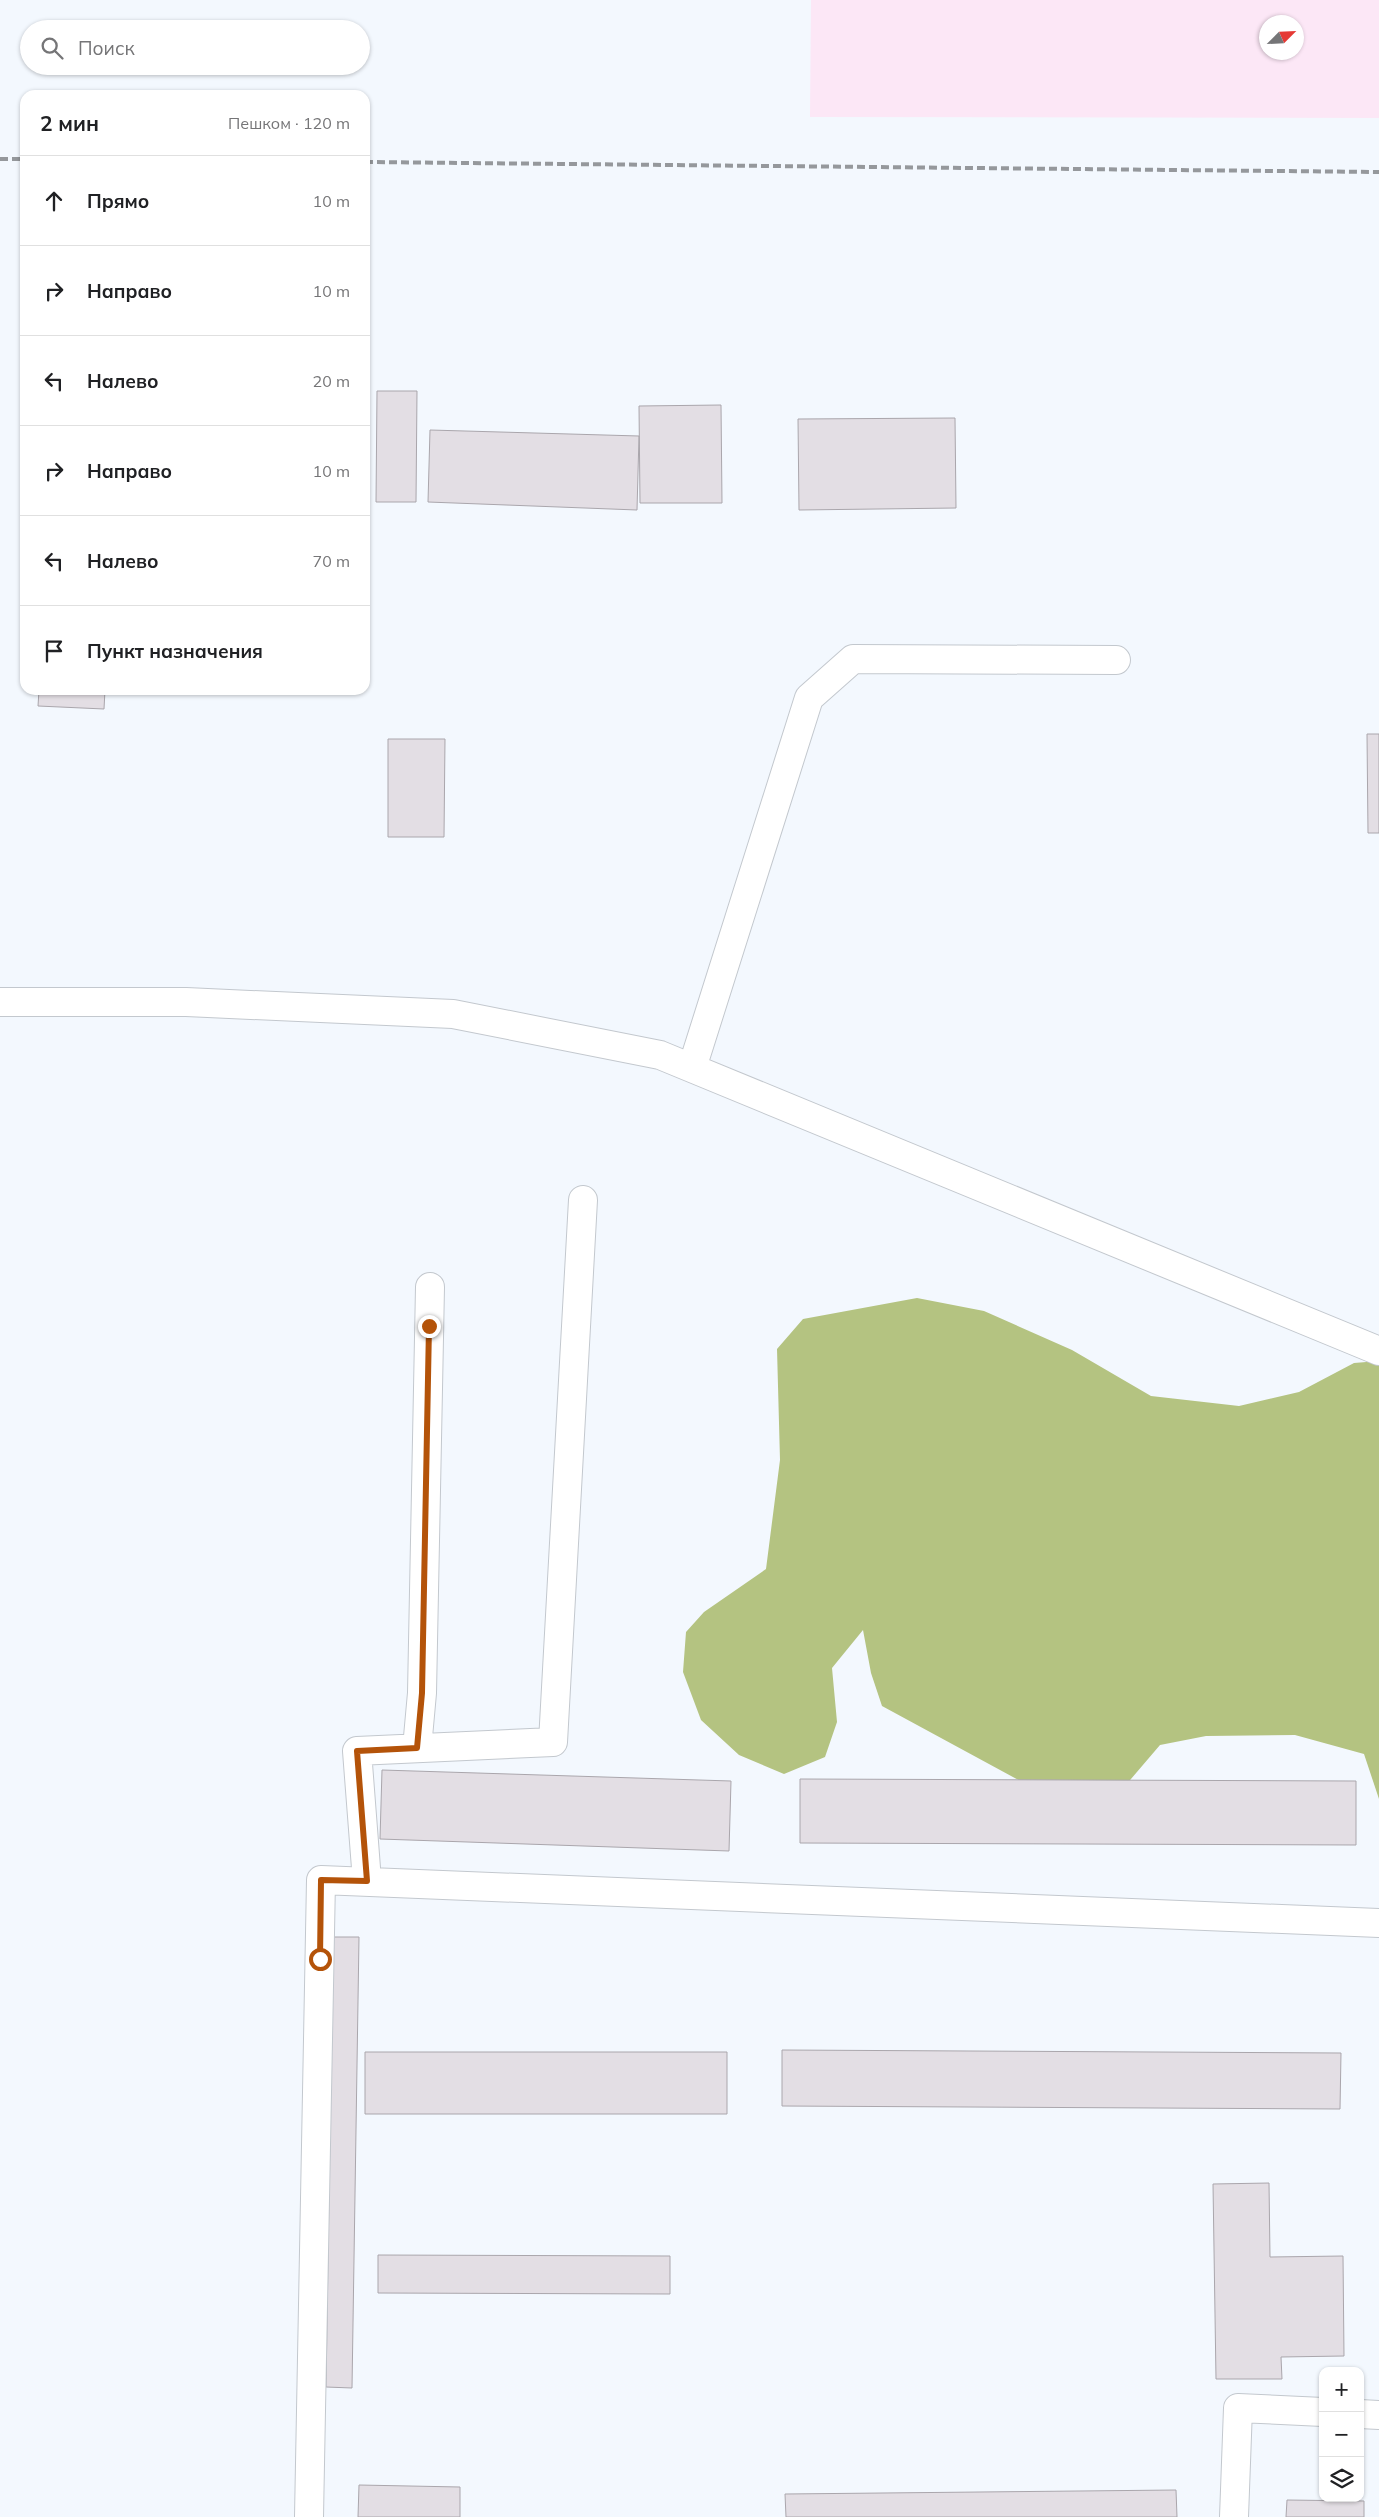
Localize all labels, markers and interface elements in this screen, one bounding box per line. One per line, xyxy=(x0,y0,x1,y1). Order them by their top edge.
north arrow xyxy=(1259,15,1304,60)
search box xyxy=(20,20,370,75)
icon: search xyxy=(38,34,66,62)
text: Поиск xyxy=(78,36,135,60)
text: 2 мин xyxy=(40,110,99,136)
text: Пешком · 120 m xyxy=(228,113,350,133)
icon: ahead xyxy=(40,187,68,215)
text: Прямо xyxy=(87,189,149,213)
text: 10 m xyxy=(313,191,350,211)
icon: right xyxy=(40,277,68,305)
text: Направо xyxy=(87,279,172,303)
text: 10 m xyxy=(313,281,350,301)
icon: left xyxy=(40,367,68,395)
text: Налево xyxy=(87,369,159,393)
text: 20 m xyxy=(313,371,350,391)
icon: right xyxy=(40,457,68,485)
text: Направо xyxy=(87,459,172,483)
text: 10 m xyxy=(313,461,350,481)
icon: left xyxy=(40,547,68,575)
text: Налево xyxy=(87,549,159,573)
text: 70 m xyxy=(313,551,350,571)
icon: arrive xyxy=(40,637,68,665)
text: Пункт назначения xyxy=(87,639,263,663)
route end xyxy=(418,1315,441,1338)
route start xyxy=(309,1948,332,1971)
map controls xyxy=(1319,2367,1364,2502)
button: + xyxy=(1319,2367,1364,2412)
button: − xyxy=(1319,2412,1364,2457)
button: layers xyxy=(1319,2457,1364,2502)

